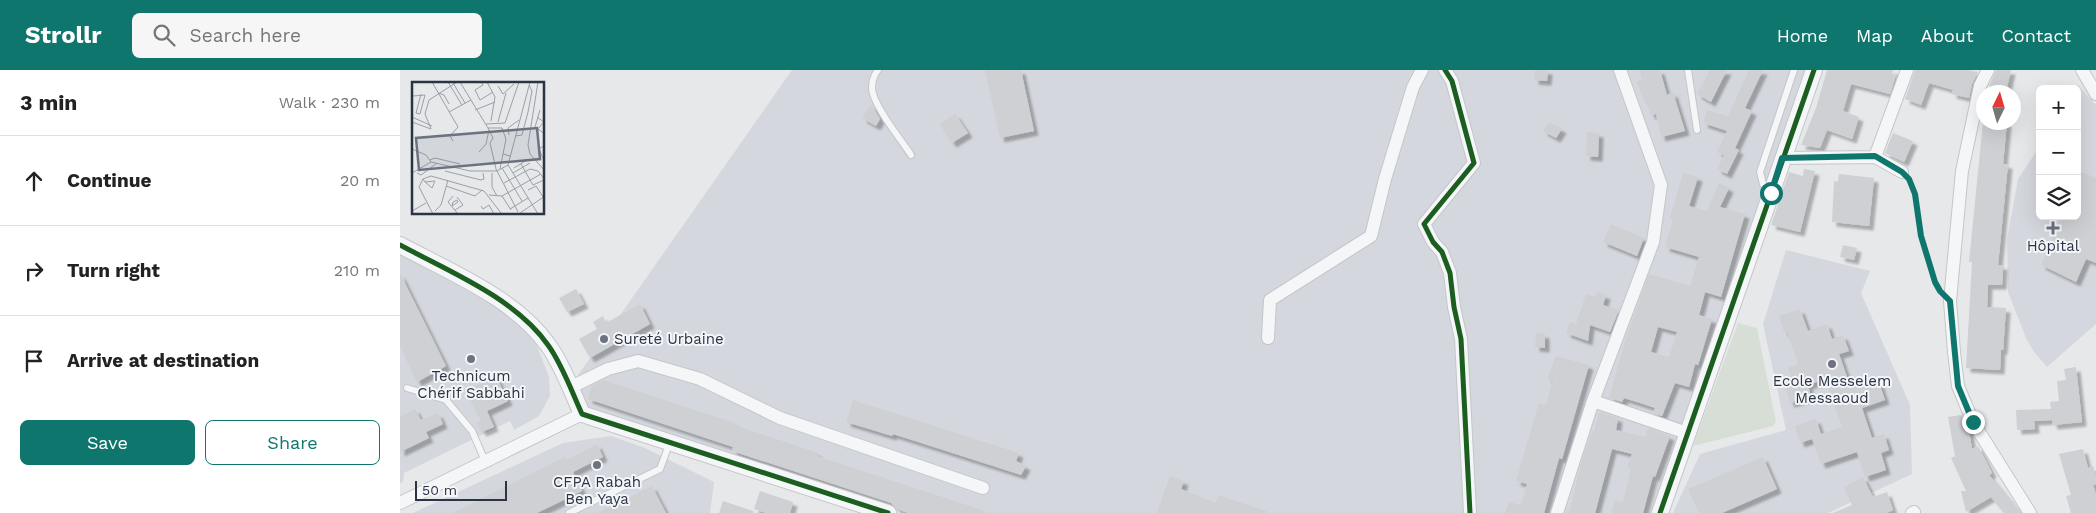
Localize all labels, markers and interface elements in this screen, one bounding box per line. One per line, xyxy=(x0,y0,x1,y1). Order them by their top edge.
search box xyxy=(132,13,482,58)
text: Strollr xyxy=(25,21,102,49)
icon: search xyxy=(150,21,178,49)
text: Search here xyxy=(190,24,301,47)
text: Home xyxy=(1777,25,1828,46)
text: Map xyxy=(1856,25,1893,46)
text: About xyxy=(1921,25,1973,46)
text: Contact xyxy=(2001,25,2071,46)
inset map xyxy=(412,82,545,215)
north arrow xyxy=(1976,85,2021,130)
map controls xyxy=(2036,85,2081,220)
button: + xyxy=(2036,85,2081,130)
text: 3 min xyxy=(20,90,77,115)
text: Walk · 230 m xyxy=(279,93,380,112)
button: − xyxy=(2036,130,2081,175)
icon: ahead xyxy=(20,167,48,195)
text: Continue xyxy=(67,169,151,192)
text: 20 m xyxy=(340,171,380,190)
button: layers xyxy=(2036,175,2081,220)
route start xyxy=(1760,182,1783,205)
marker: Hôpital xyxy=(2046,221,2060,235)
place label: Hôpital xyxy=(2027,237,2080,255)
icon: right xyxy=(20,257,48,285)
text: Turn right xyxy=(67,259,160,282)
text: 210 m xyxy=(334,261,380,280)
place label: Sureté Urbaine xyxy=(614,330,724,348)
marker: Sureté Urbaine xyxy=(598,333,610,345)
icon: arrive xyxy=(20,347,48,375)
text: Arrive at destination xyxy=(67,349,259,372)
marker: Technicum Chérif Sabbahi xyxy=(465,353,477,365)
marker: Ecole Messelem Messaoud xyxy=(1826,358,1838,370)
place label: Technicum Chérif Sabbahi xyxy=(417,367,525,402)
place label: Ecole Messelem Messaoud xyxy=(1773,372,1891,407)
route end xyxy=(1962,411,1985,434)
button: Save xyxy=(20,420,195,465)
button: Share xyxy=(205,420,380,465)
marker: CFPA Rabah Ben Yaya xyxy=(591,459,603,471)
place label: CFPA Rabah Ben Yaya xyxy=(553,473,641,508)
scale bar xyxy=(415,478,508,501)
text: 50 m xyxy=(422,482,457,498)

